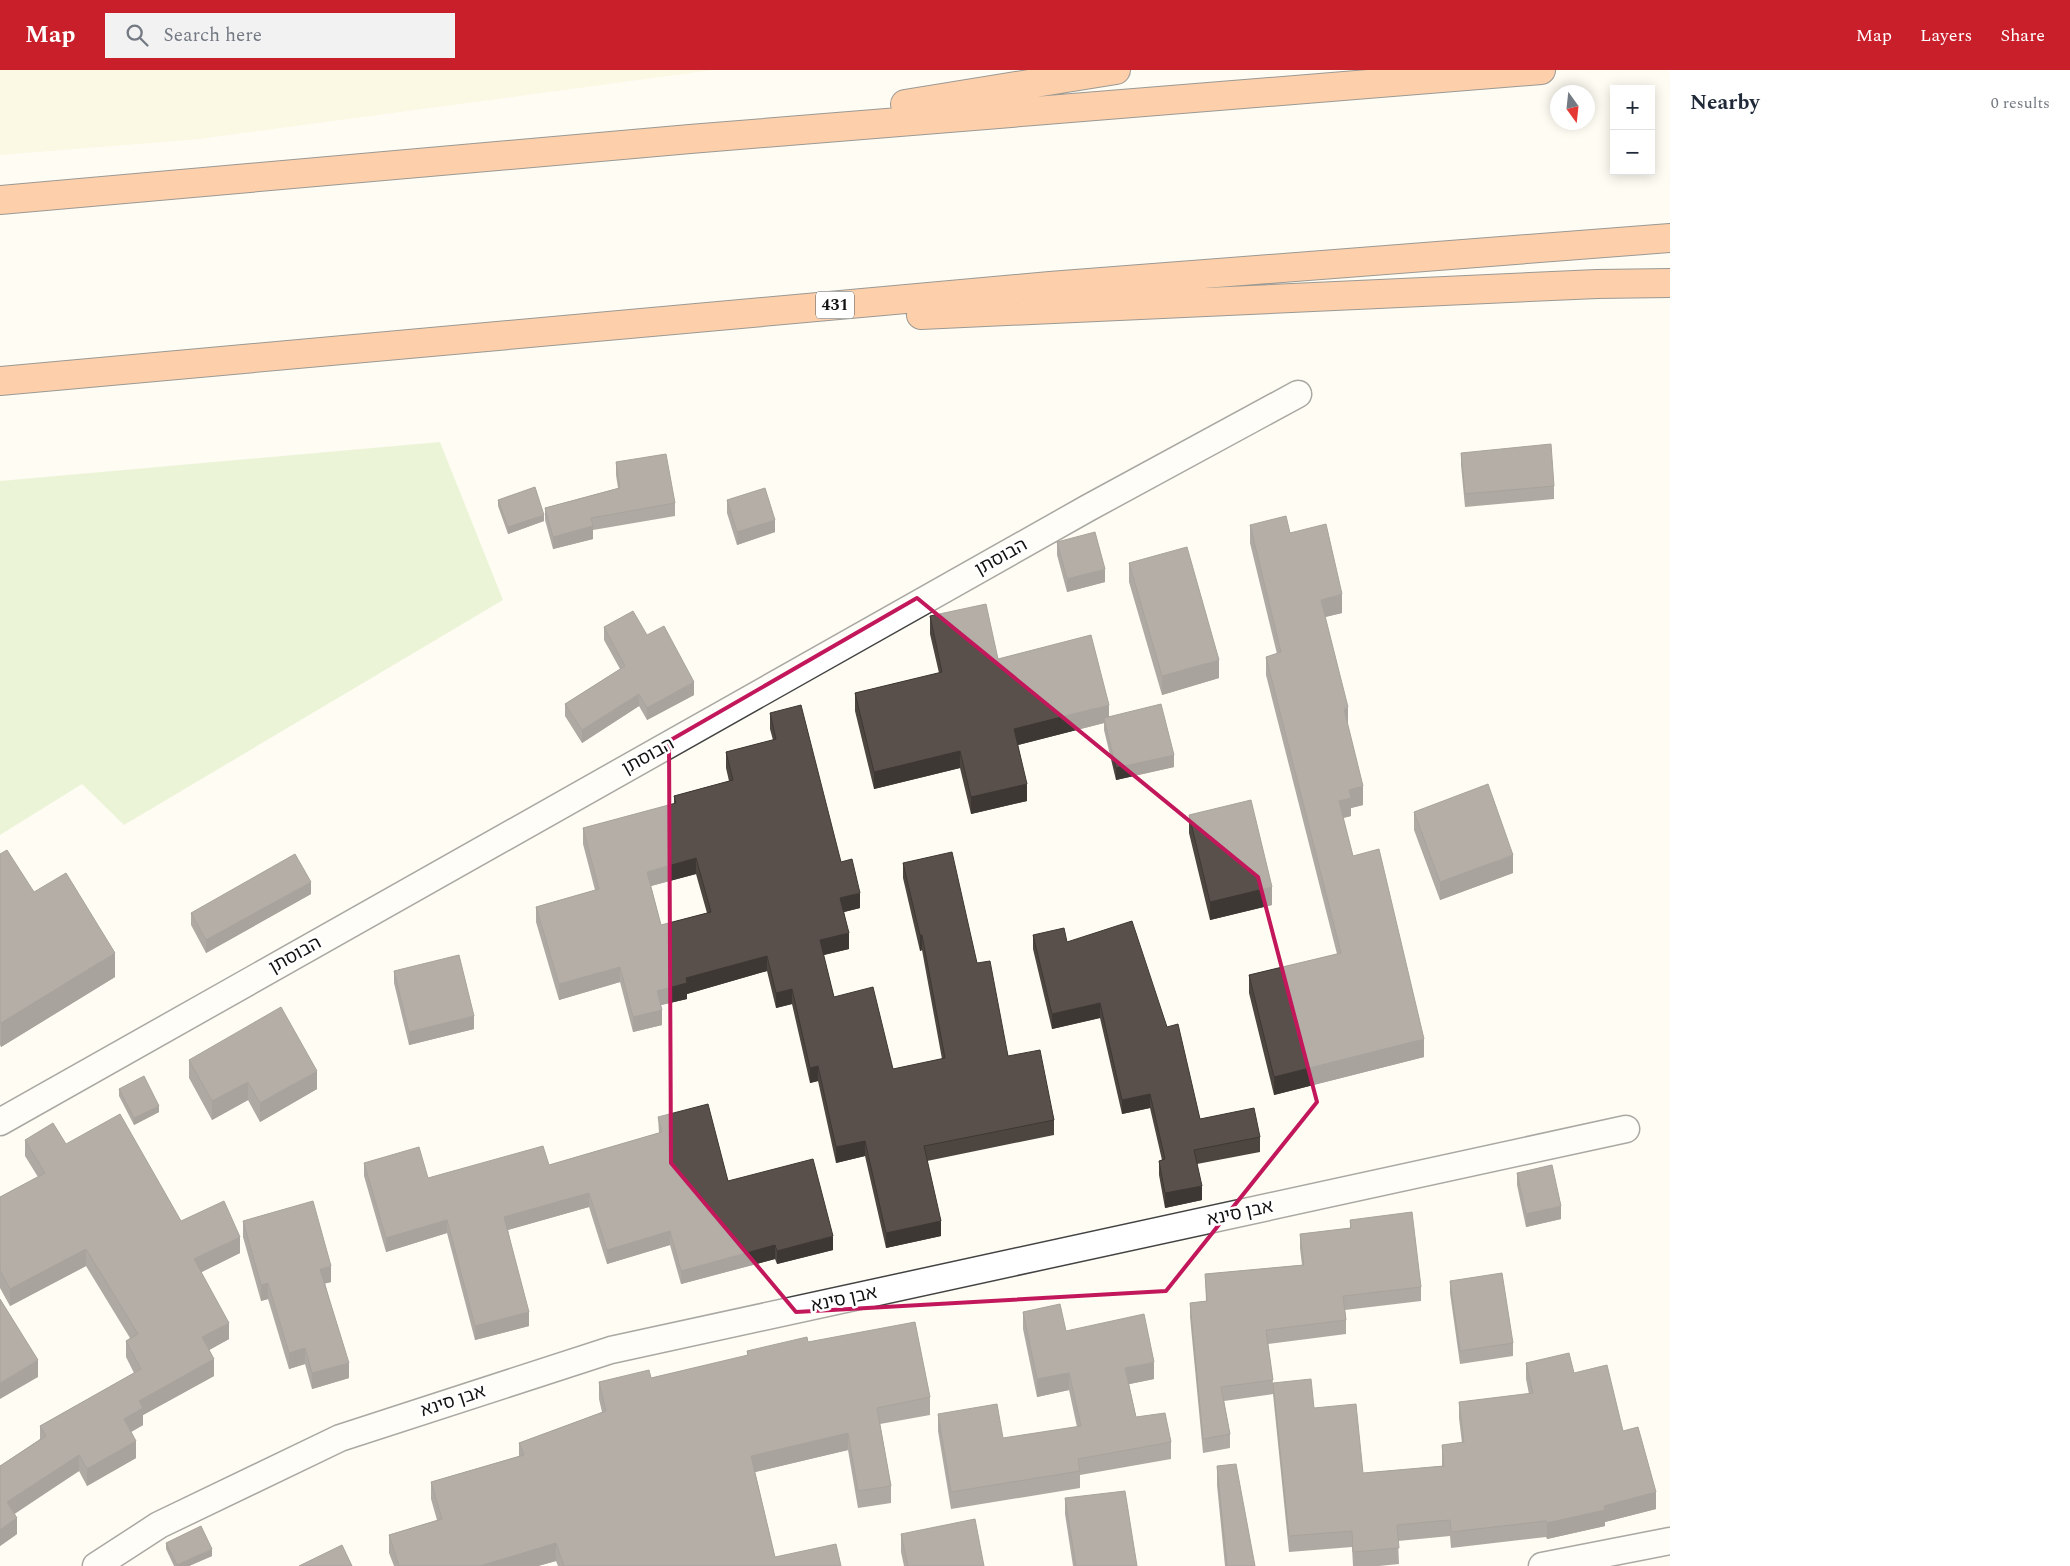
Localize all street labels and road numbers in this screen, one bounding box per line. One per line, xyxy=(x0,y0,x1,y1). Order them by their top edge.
road number: 431 xyxy=(816,292,854,318)
street label: הבוסתן xyxy=(970,531,1032,583)
street label: הבוסתן xyxy=(617,730,679,782)
street label: הבוסתן xyxy=(264,929,326,981)
street label: אבן סינא xyxy=(1204,1193,1276,1233)
street label: אבן סינא xyxy=(808,1279,880,1319)
street label: אבן סינא xyxy=(417,1378,489,1424)

